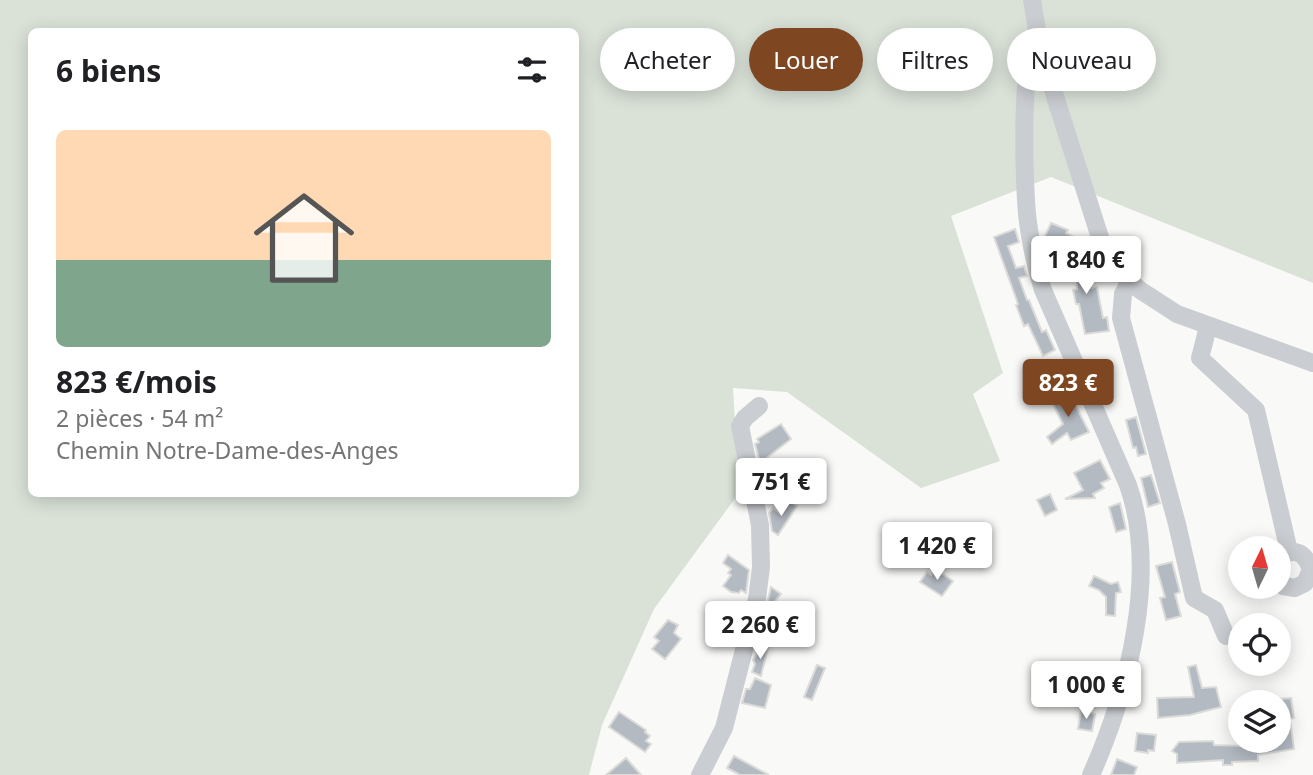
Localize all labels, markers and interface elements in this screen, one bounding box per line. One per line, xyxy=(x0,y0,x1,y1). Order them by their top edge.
chip: Acheter xyxy=(600,28,735,91)
chip: Louer xyxy=(749,28,863,91)
chip: Filtres xyxy=(877,28,993,91)
chip: Nouveau xyxy=(1007,28,1156,91)
text: 6 biens xyxy=(56,50,161,91)
icon: filters xyxy=(513,51,551,89)
icon: home xyxy=(241,175,367,301)
pin: 1 840 € xyxy=(1021,236,1151,296)
text: 1 840 € xyxy=(1047,243,1125,275)
pin: 823 € xyxy=(1019,360,1117,419)
text: 823 €/mois xyxy=(56,361,217,402)
text: 823 € xyxy=(1039,366,1097,398)
text: 2 pièces · 54 m² xyxy=(56,402,223,434)
text: Chemin Notre-Dame-des-Anges xyxy=(56,434,399,466)
pin: 751 € xyxy=(732,458,830,518)
text: 751 € xyxy=(752,465,810,497)
pin: 1 420 € xyxy=(872,522,1002,582)
text: 1 420 € xyxy=(898,529,976,561)
north arrow xyxy=(1228,536,1292,598)
map controls xyxy=(1228,536,1291,753)
pin: 2 260 € xyxy=(695,602,825,661)
text: 2 260 € xyxy=(721,608,799,640)
button: locate xyxy=(1228,613,1291,676)
pin: 1 000 € xyxy=(1021,662,1151,721)
text: 1 000 € xyxy=(1047,668,1125,700)
button: layers xyxy=(1228,690,1291,753)

